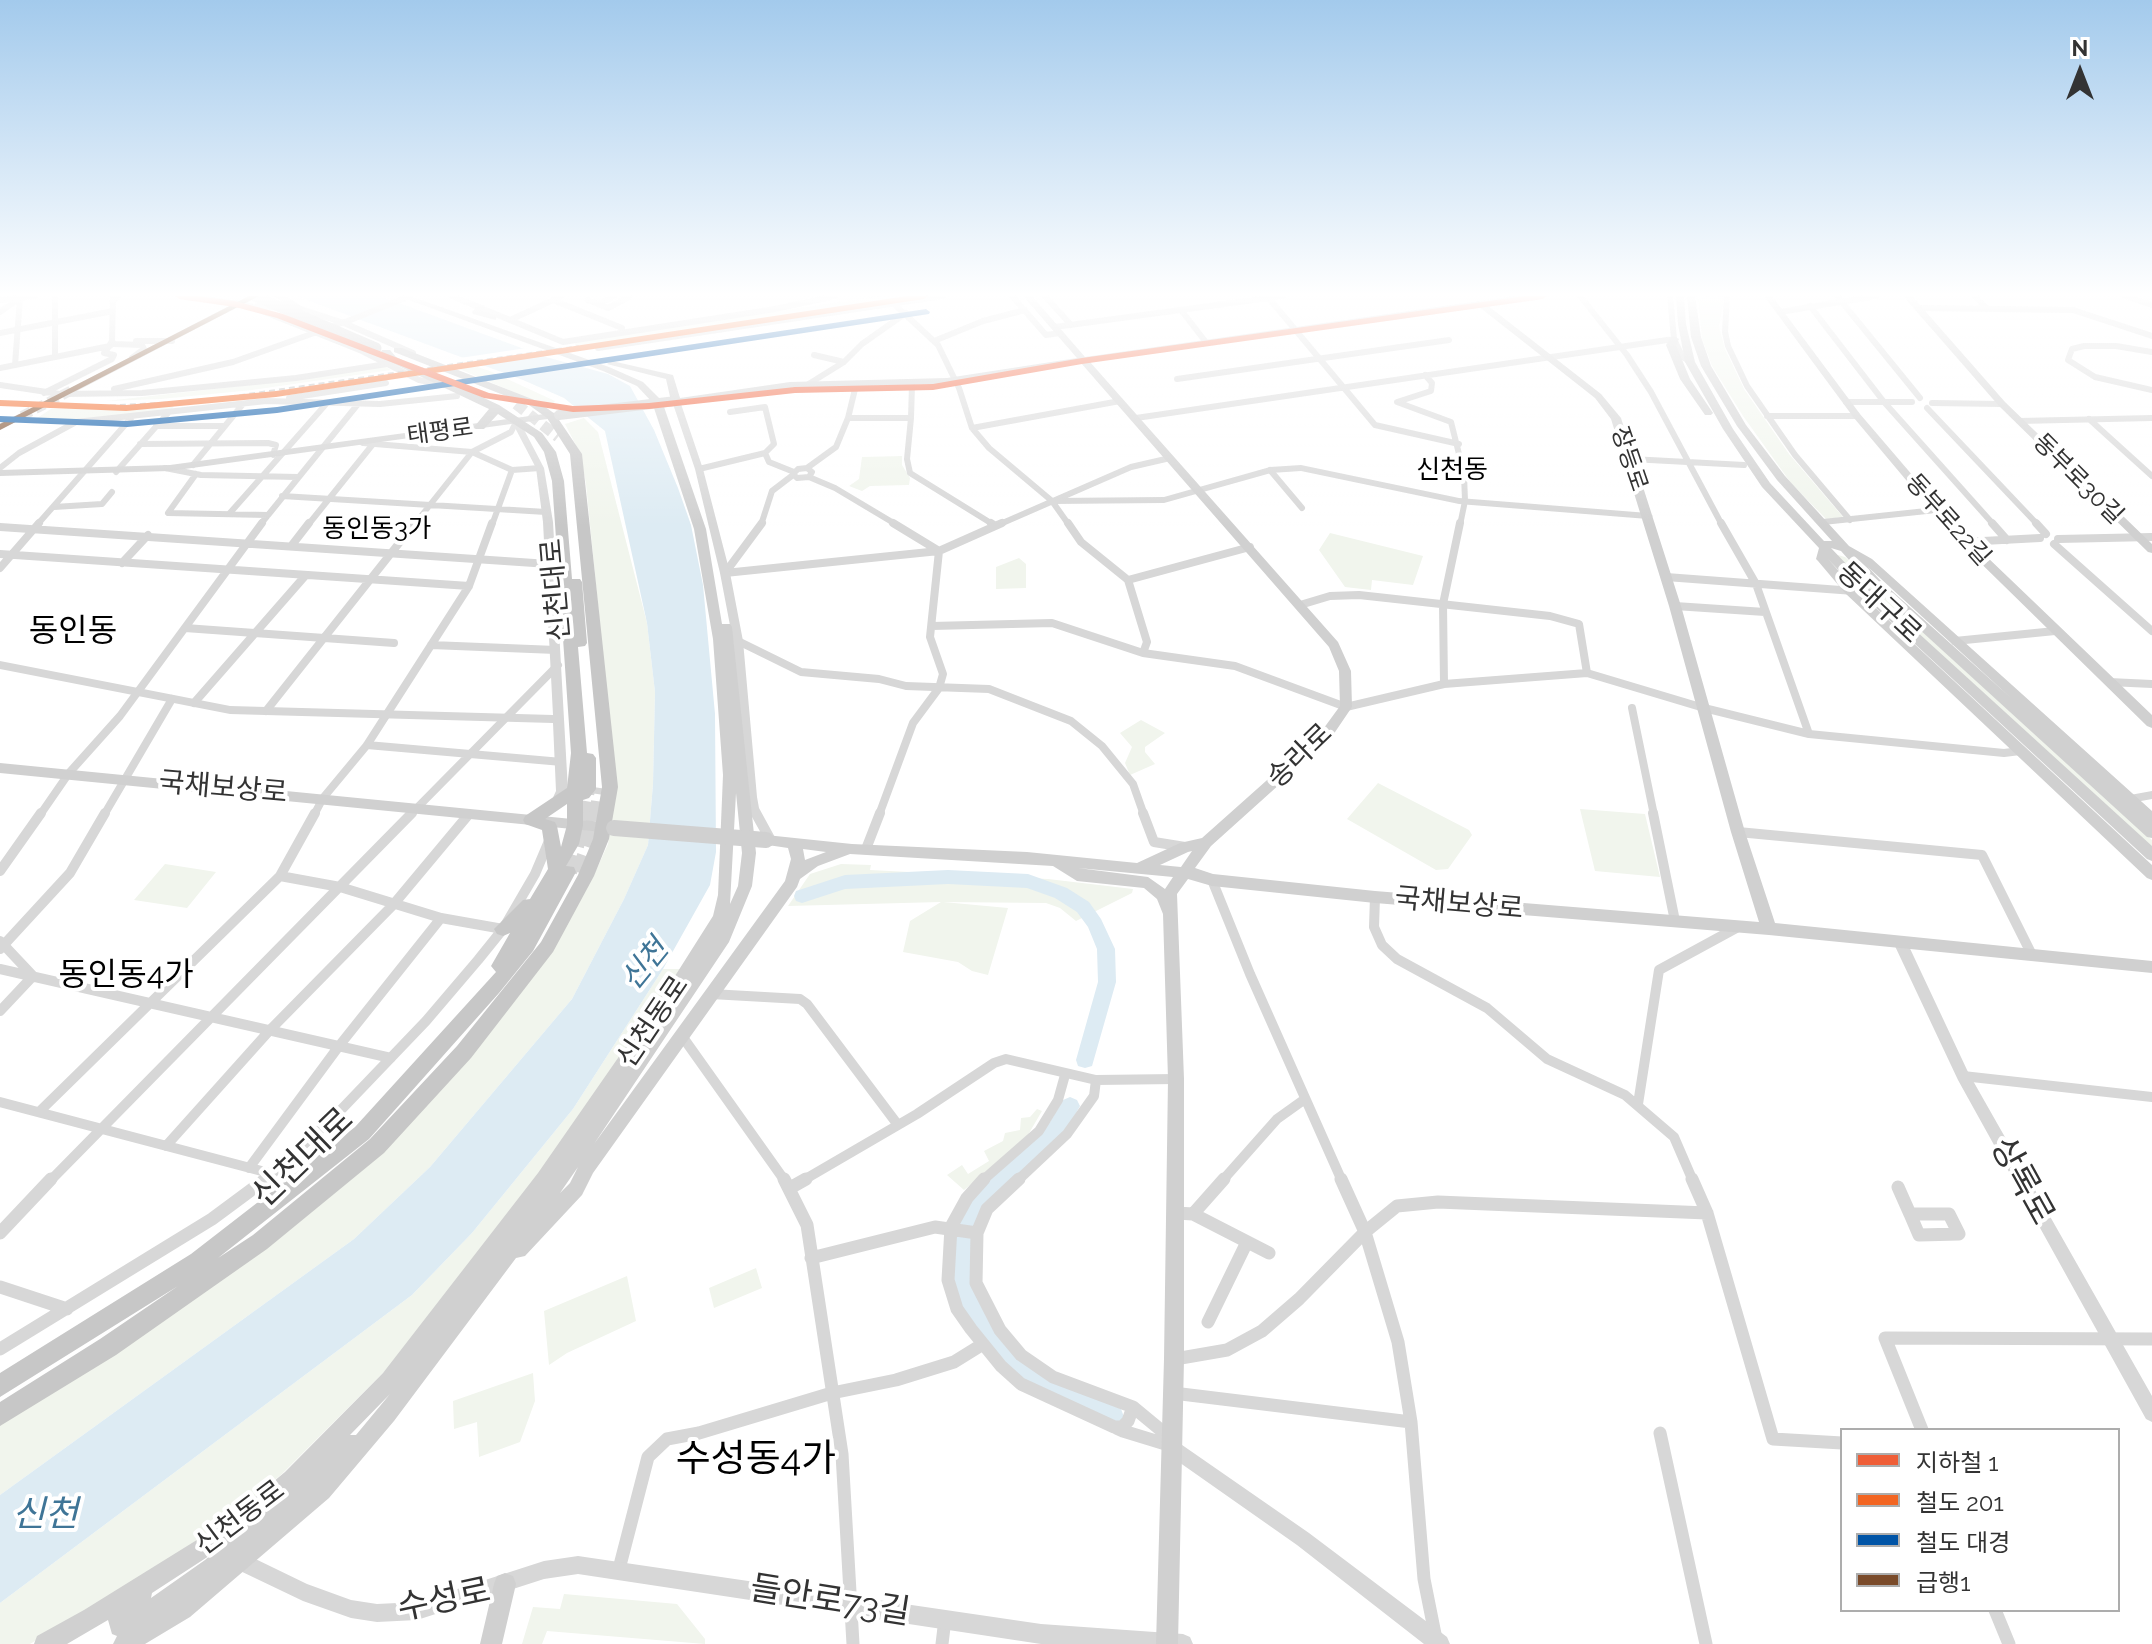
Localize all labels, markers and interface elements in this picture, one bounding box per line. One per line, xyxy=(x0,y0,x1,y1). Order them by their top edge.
north arrow xyxy=(2040,32,2120,112)
text: N xyxy=(2072,35,2088,61)
street label: 태평로 xyxy=(405,413,475,451)
street label: 장등로 xyxy=(1605,423,1653,495)
street label: 동부로30길 xyxy=(2027,428,2129,530)
district label: 신천동 xyxy=(1416,454,1488,486)
street label: 동부로22길 xyxy=(1899,468,1997,572)
district label: 동인동3가 xyxy=(322,513,432,545)
street label: 신천대로 xyxy=(535,537,577,643)
street label: 동대구로 xyxy=(1830,556,1928,650)
district label: 동인동 xyxy=(29,612,117,650)
street label: 송라로 xyxy=(1261,717,1339,795)
street label: 국채보상로 xyxy=(157,766,289,810)
street label: 국채보상로 xyxy=(1393,882,1525,926)
water label: 신천 xyxy=(614,932,676,998)
district label: 동인동4가 xyxy=(58,956,194,994)
street label: 신천동로 xyxy=(610,970,696,1074)
street label: 신천대로 xyxy=(244,1100,362,1216)
street label: 상록로 xyxy=(1981,1130,2063,1232)
legend xyxy=(1840,1428,2120,1612)
district label: 수성동4가 xyxy=(676,1437,836,1483)
text: 지하철 1 xyxy=(1916,1448,1999,1477)
street label: 신천동로 xyxy=(189,1474,291,1562)
text: 철도 201 xyxy=(1916,1488,2004,1517)
water label: 신천 xyxy=(12,1493,78,1537)
text: 철도 대경 xyxy=(1916,1528,2010,1557)
street label: 들안로73길 xyxy=(747,1568,913,1634)
text: 급행1 xyxy=(1916,1568,1970,1597)
street label: 수성로 xyxy=(394,1570,494,1630)

